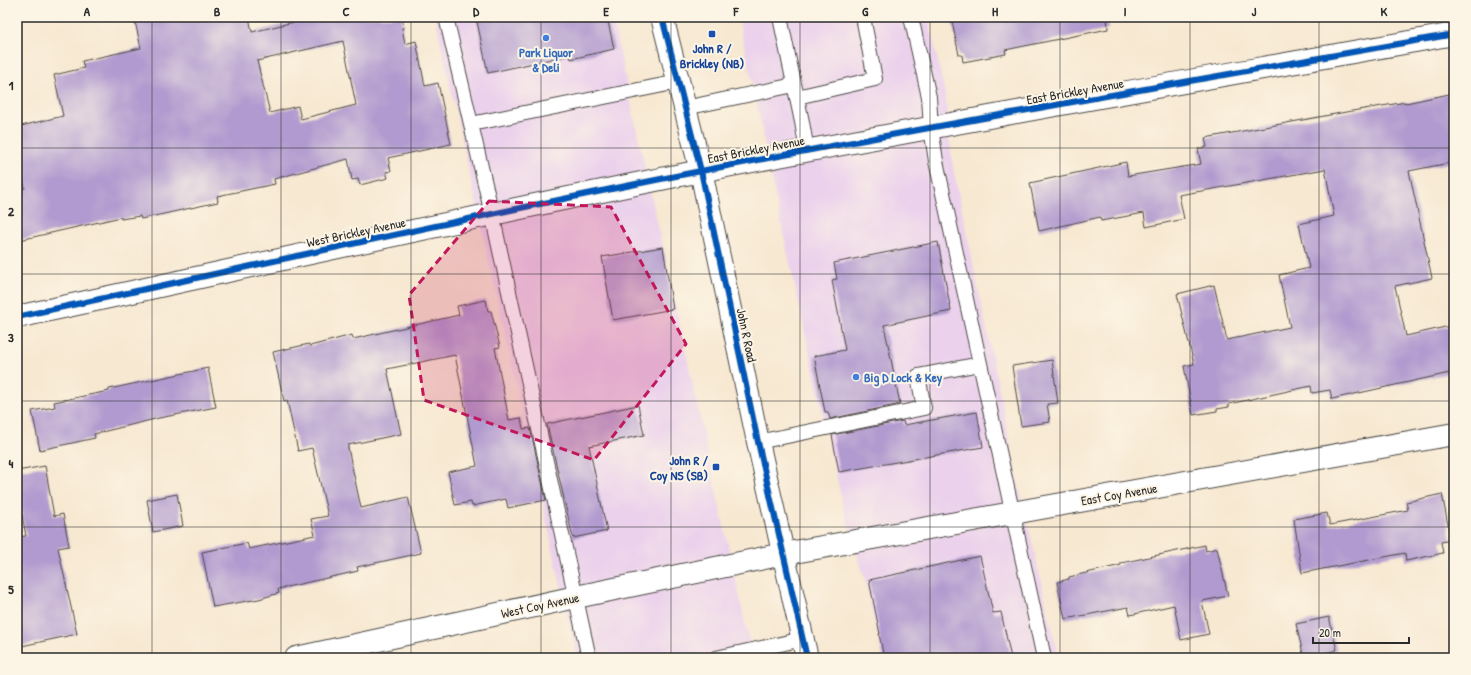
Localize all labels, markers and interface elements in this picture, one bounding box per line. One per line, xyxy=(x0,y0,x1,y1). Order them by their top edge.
text: A xyxy=(84,2,91,20)
text: B xyxy=(214,2,221,20)
text: C xyxy=(342,2,350,20)
text: D xyxy=(473,2,480,20)
text: E xyxy=(603,2,609,20)
text: F xyxy=(733,2,740,20)
text: G xyxy=(862,2,869,20)
text: H xyxy=(992,2,998,20)
text: I xyxy=(1123,2,1127,20)
text: J xyxy=(1252,2,1257,20)
text: K xyxy=(1381,2,1388,20)
marker: John R / Brickley (NB) xyxy=(707,29,717,39)
marker: Park Liquor & Deli xyxy=(541,33,551,43)
place label: John R / Brickley (NB) xyxy=(680,39,745,73)
place label: Park Liquor & Deli xyxy=(519,43,574,76)
street label: East Brickley Avenue xyxy=(1025,74,1125,108)
text: 1 xyxy=(9,76,14,94)
street label: East Brickley Avenue xyxy=(706,131,806,167)
text: 2 xyxy=(8,202,15,220)
street label: West Brickley Avenue xyxy=(305,213,407,251)
street label: John R Road xyxy=(733,306,761,364)
text: 3 xyxy=(8,328,14,346)
place label: Big D Lock & Key xyxy=(864,368,943,387)
marker: Big D Lock & Key xyxy=(851,372,861,382)
place label: John R / Coy NS (SB) xyxy=(650,451,708,485)
text: 4 xyxy=(9,454,14,472)
marker: John R / Coy NS (SB) xyxy=(711,462,721,472)
street label: East Coy Avenue xyxy=(1079,478,1159,510)
text: 5 xyxy=(8,580,14,598)
street label: West Coy Avenue xyxy=(499,588,581,622)
scale bar xyxy=(1313,619,1409,645)
text: 20 m xyxy=(1319,624,1341,641)

